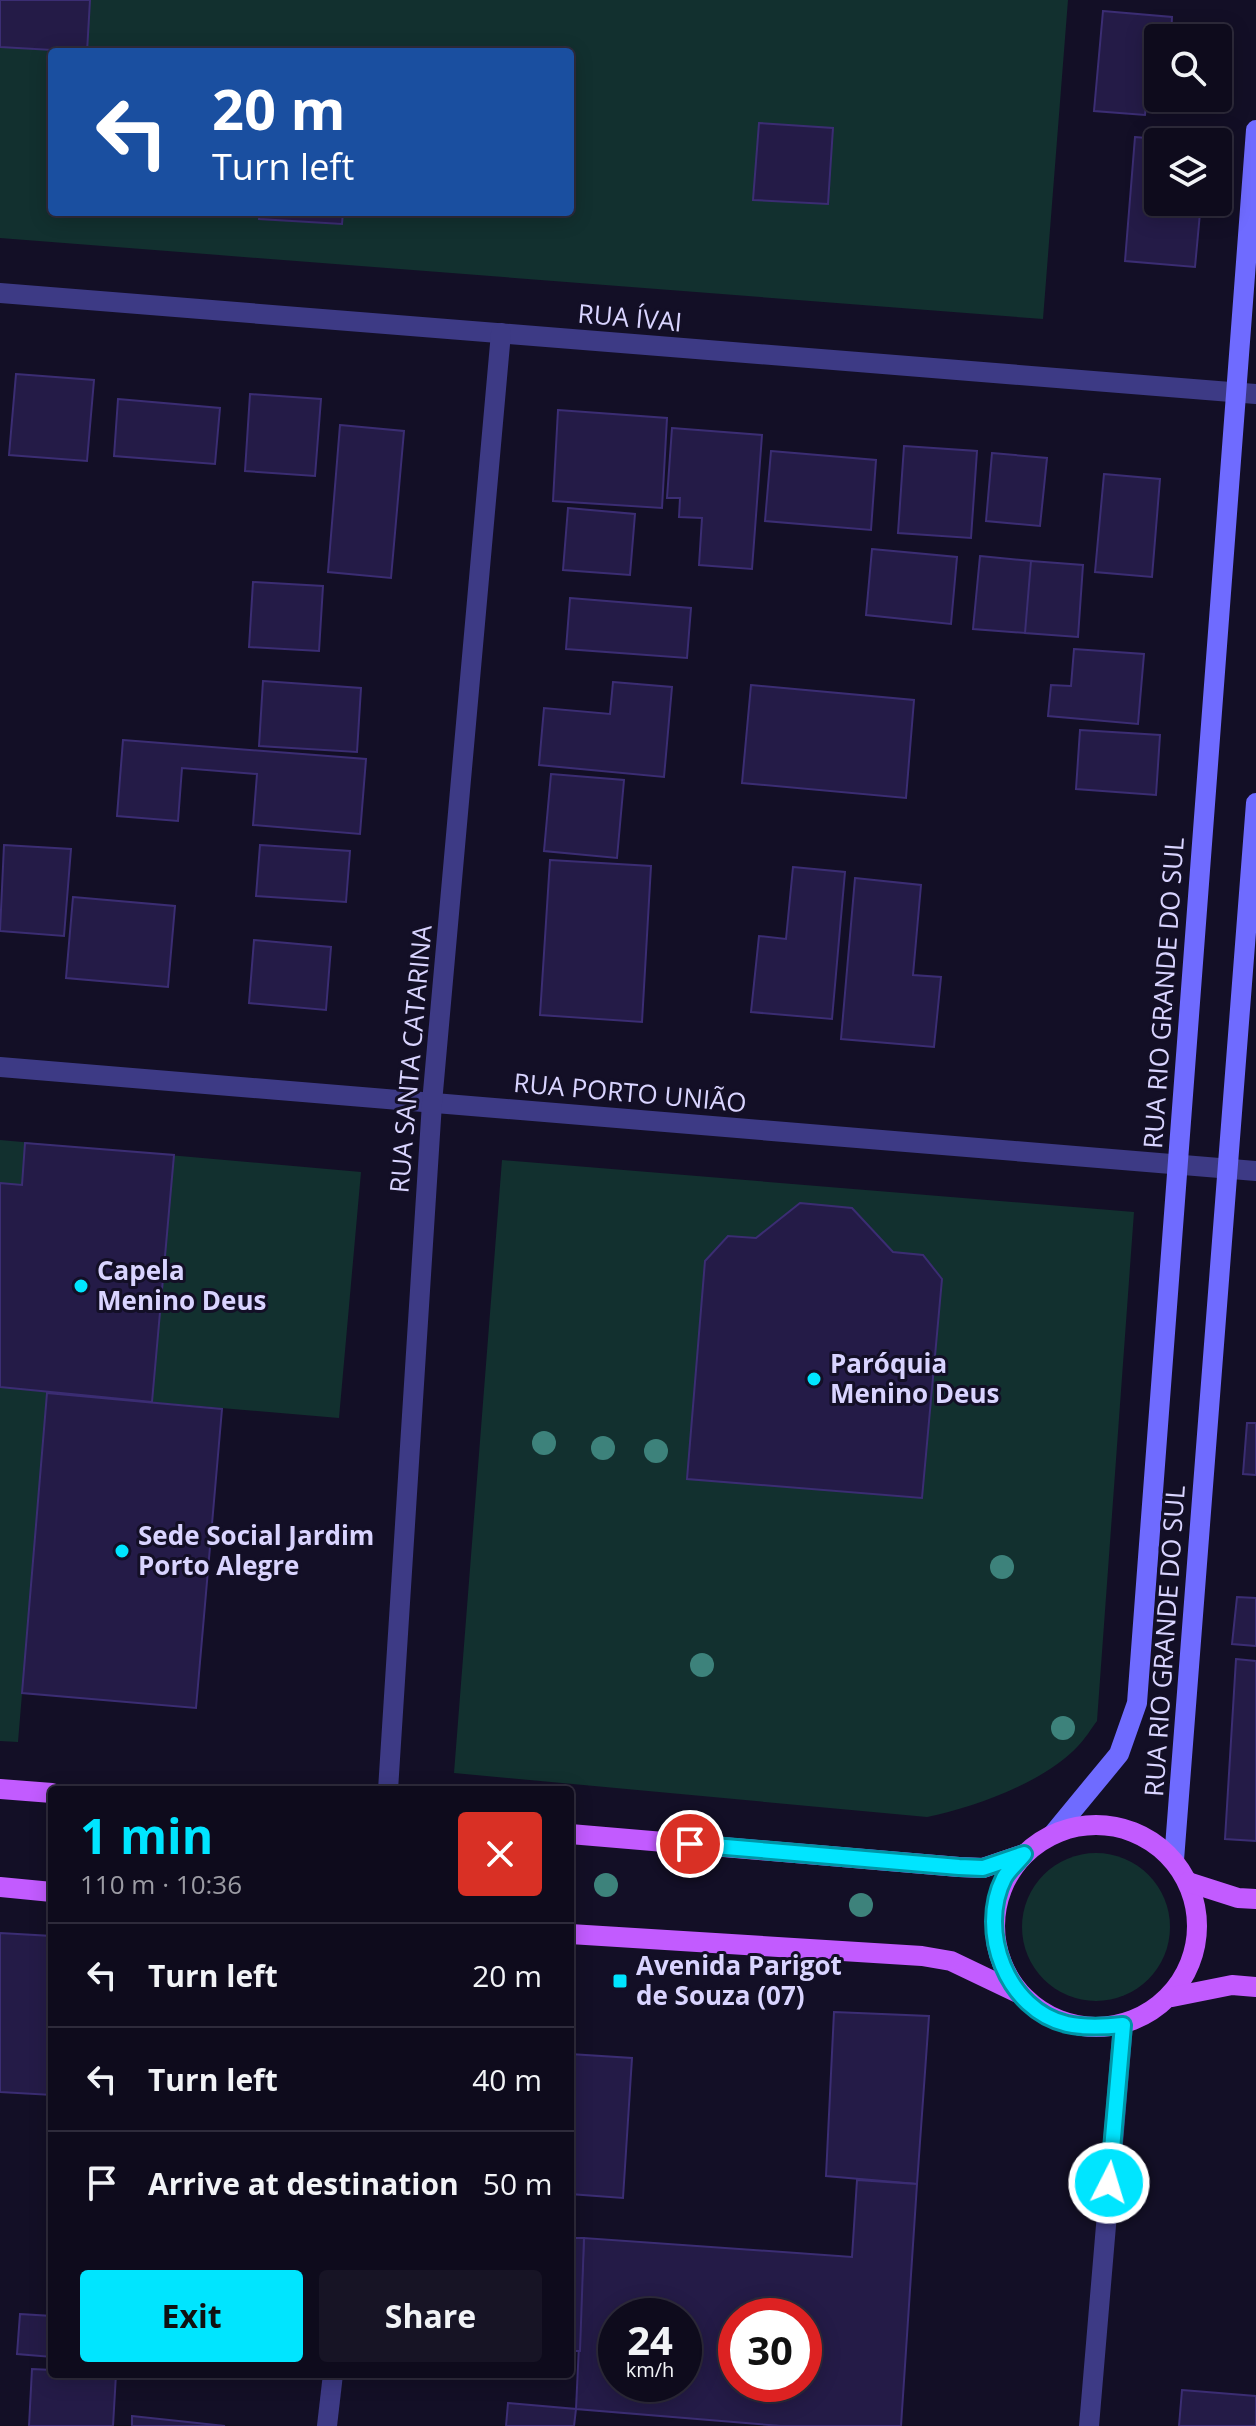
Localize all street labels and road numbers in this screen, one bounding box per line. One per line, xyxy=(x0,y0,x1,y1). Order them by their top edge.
street label: RUA ÍVAI xyxy=(576,295,684,339)
street label: RUA RIO GRANDE DO SUL xyxy=(1134,836,1192,1150)
street label: RUA SANTA CATARINA xyxy=(380,923,440,1194)
street label: RUA PORTO UNIÃO xyxy=(512,1064,748,1120)
street label: RUA RIO GRANDE DO SUL xyxy=(1135,1484,1193,1798)

